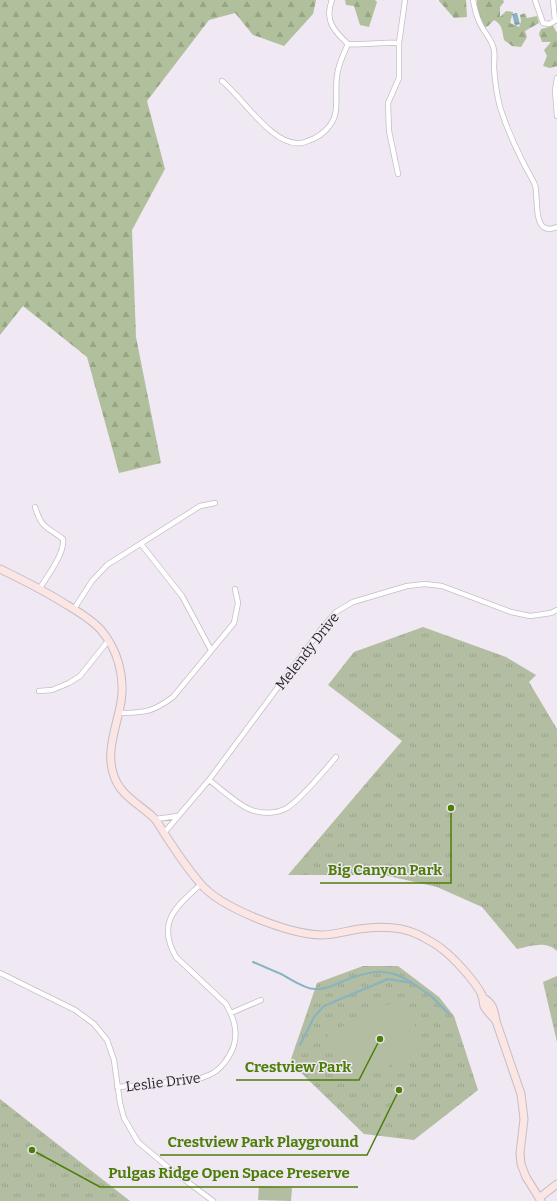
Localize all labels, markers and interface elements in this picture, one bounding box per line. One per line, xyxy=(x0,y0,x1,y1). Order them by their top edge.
street label: Melendy Drive xyxy=(272,609,343,693)
callout: Big Canyon Park xyxy=(320,856,451,883)
text: Big Canyon Park xyxy=(328,861,442,879)
callout: Crestview Park xyxy=(236,1053,359,1080)
text: Crestview Park xyxy=(245,1058,351,1076)
street label: Leslie Drive xyxy=(125,1069,201,1096)
callout: Crestview Park Playground xyxy=(160,1128,367,1155)
text: Crestview Park Playground xyxy=(167,1133,359,1151)
callout: Pulgas Ridge Open Space Preserve xyxy=(100,1160,358,1187)
text: Pulgas Ridge Open Space Preserve xyxy=(108,1164,350,1182)

